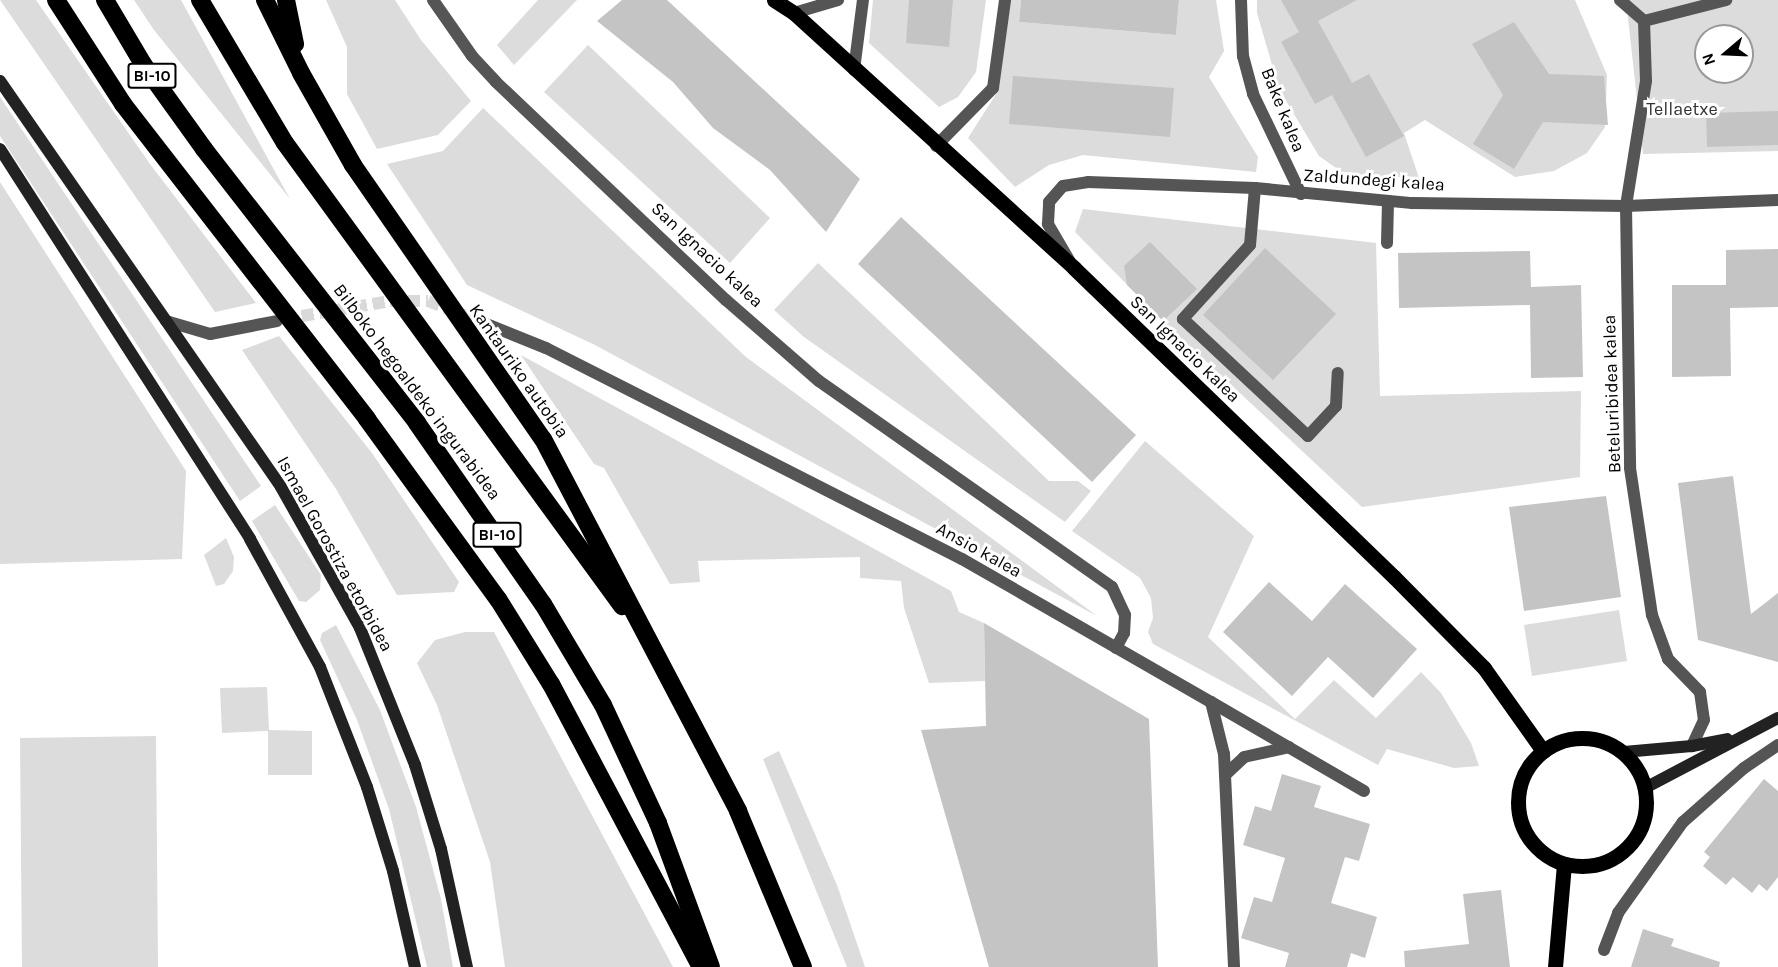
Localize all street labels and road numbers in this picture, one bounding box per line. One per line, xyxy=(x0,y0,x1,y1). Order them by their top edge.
road number: BI-10 xyxy=(126,63,178,89)
street label: Bake kalea xyxy=(1256,65,1310,155)
street label: Zaldundegi kalea xyxy=(1302,164,1446,196)
street label: San Ignacio kalea xyxy=(647,198,767,312)
street label: Bilboko hegoaldeko ingurabidea xyxy=(329,280,505,504)
street label: San Ignacio kalea xyxy=(1125,291,1245,407)
street label: Kantauriko autobia xyxy=(465,300,573,442)
street label: Beteluribidea kalea xyxy=(1598,314,1626,474)
street label: Ismael Gorostiza etorbidea xyxy=(272,453,398,655)
street label: Ansio kalea xyxy=(932,518,1026,582)
road number: BI-10 xyxy=(472,522,522,548)

